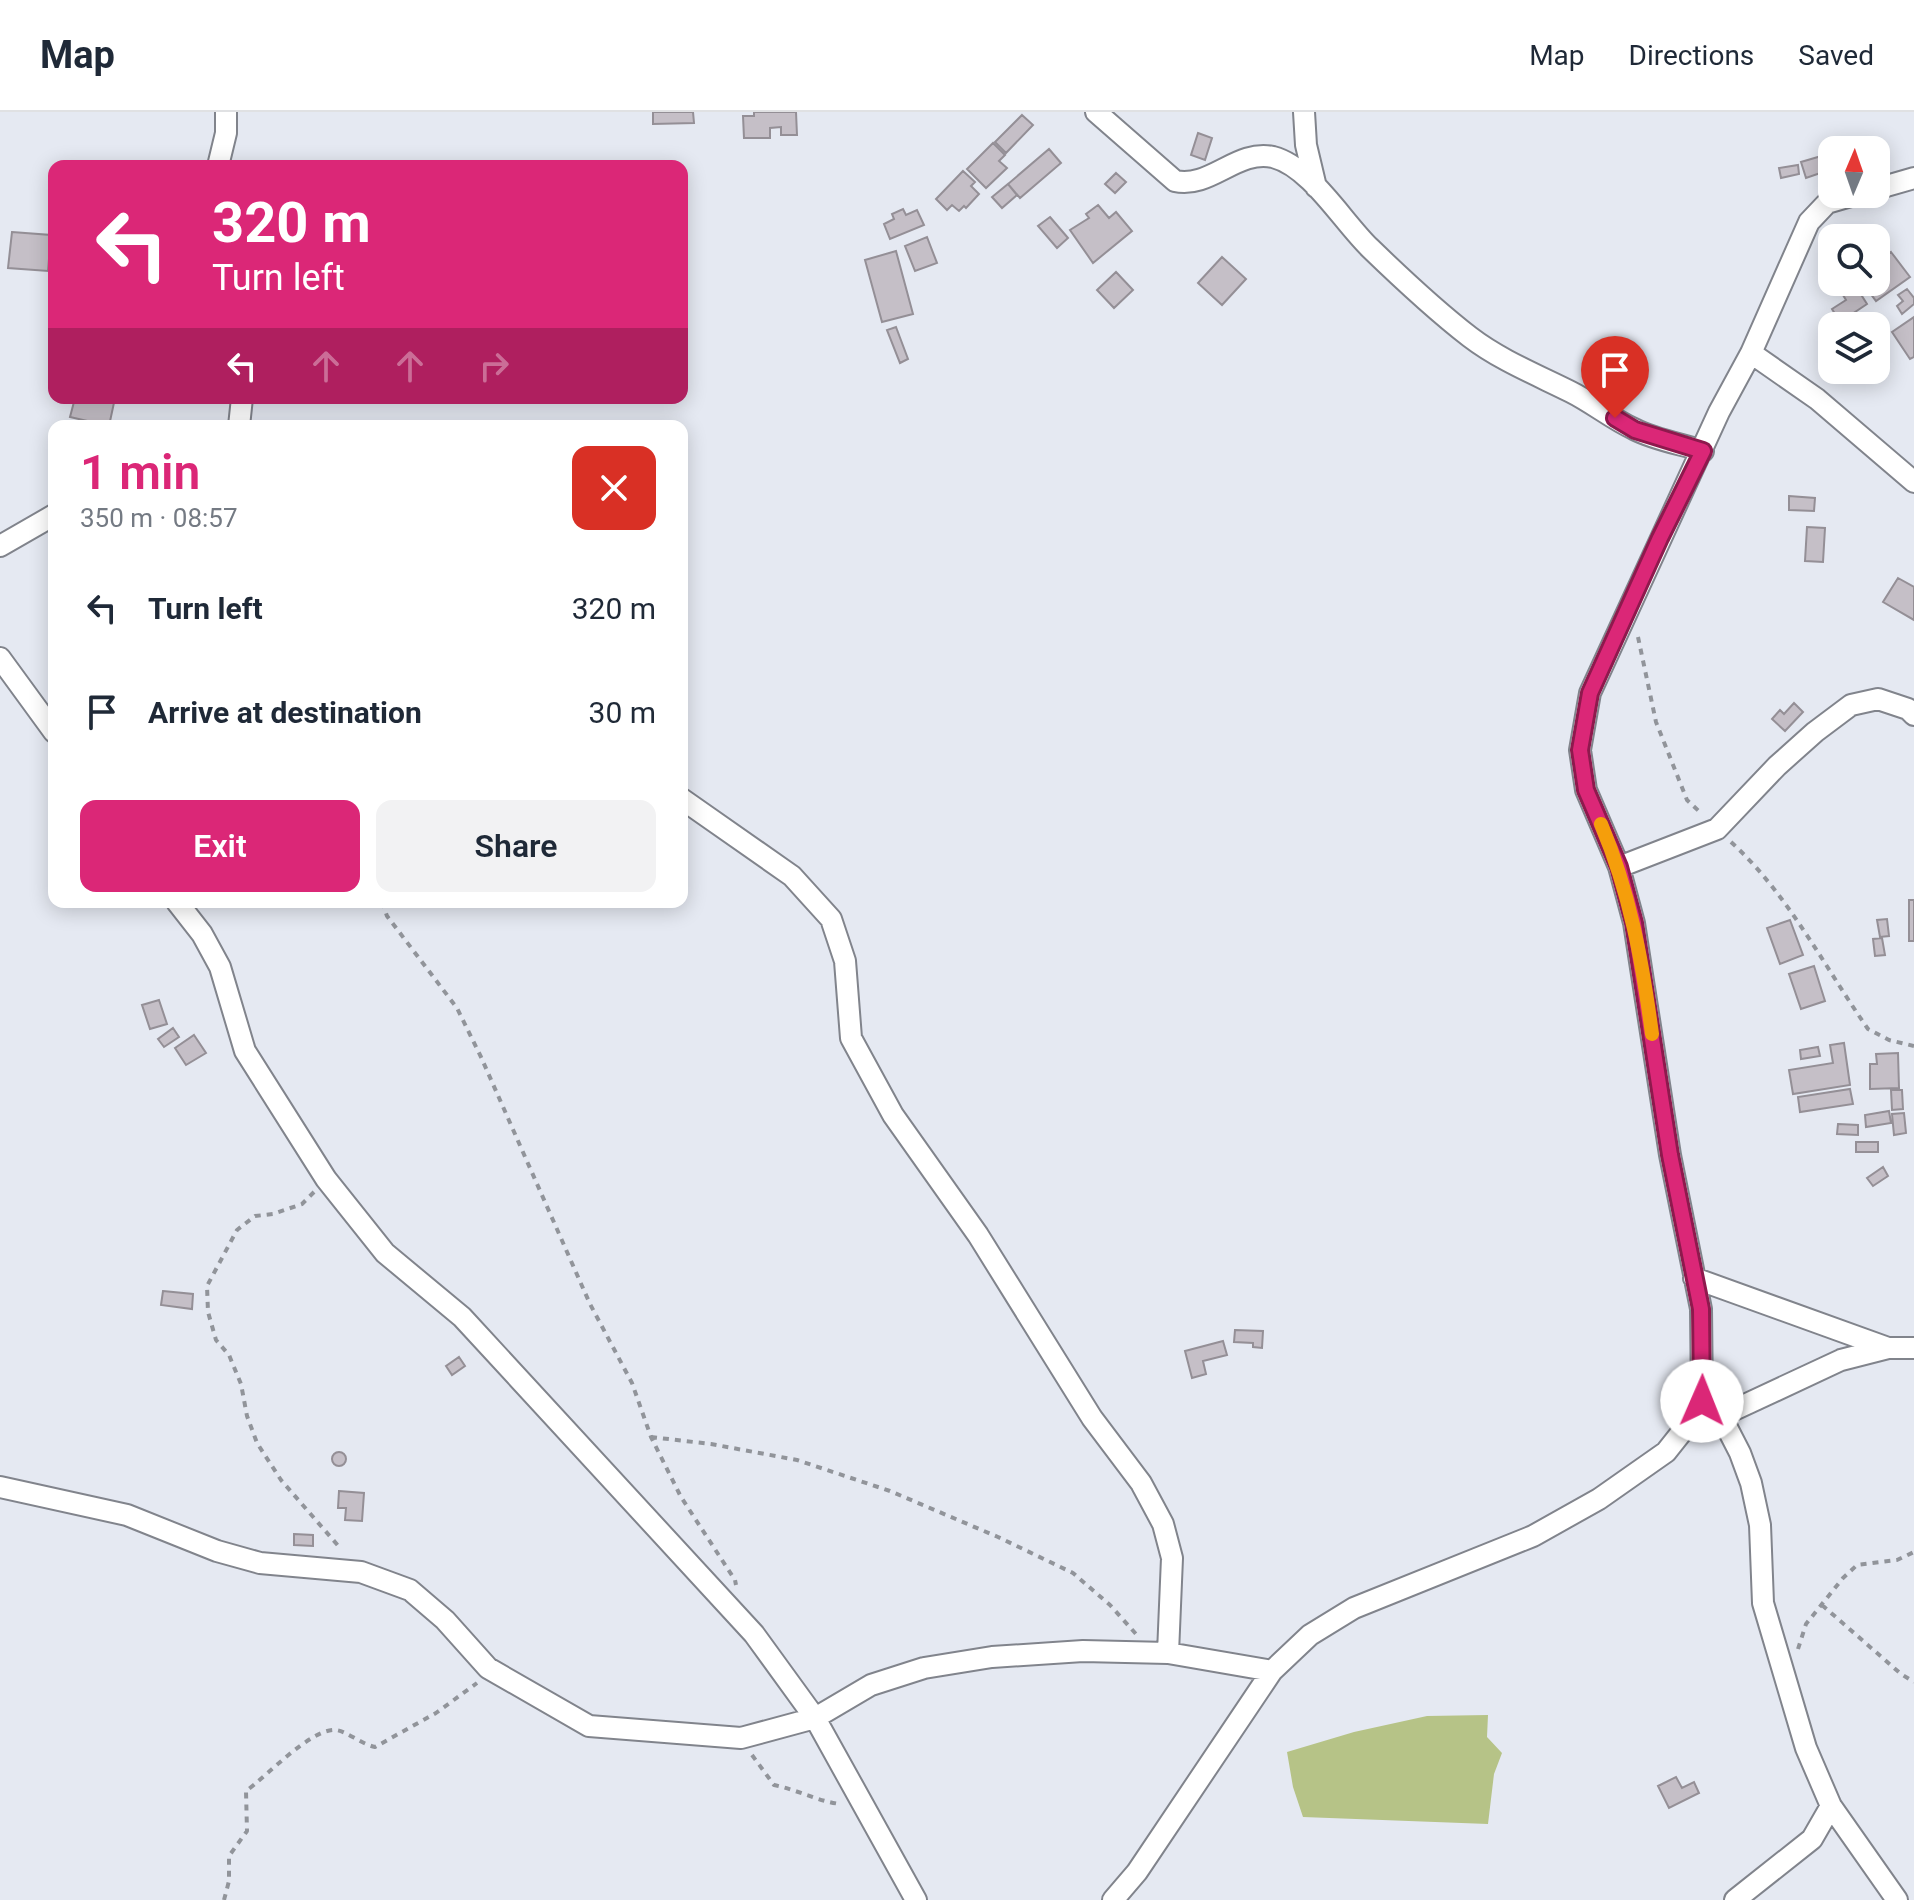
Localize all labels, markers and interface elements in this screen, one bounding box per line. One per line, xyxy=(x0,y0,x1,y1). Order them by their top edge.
text: Map xyxy=(40,33,115,77)
text: Map xyxy=(1529,39,1585,72)
text: Directions xyxy=(1629,39,1754,72)
text: Saved xyxy=(1798,39,1874,72)
north arrow xyxy=(1818,136,1890,208)
map controls xyxy=(1818,136,1890,384)
text: 320 m xyxy=(212,190,371,256)
icon: left xyxy=(80,192,184,296)
button: search xyxy=(1818,224,1890,296)
text: Turn left xyxy=(212,257,345,299)
button: layers xyxy=(1818,312,1890,384)
pin xyxy=(1581,336,1649,418)
icon: left xyxy=(220,344,264,388)
icon: ahead xyxy=(304,344,348,388)
icon: ahead xyxy=(388,344,432,388)
icon: right xyxy=(472,344,516,388)
icon: arrive xyxy=(1593,348,1637,392)
text: 1 min xyxy=(80,444,200,501)
button: close xyxy=(572,446,656,530)
text: 350 m · 08:57 xyxy=(80,503,238,533)
icon: left xyxy=(80,586,124,630)
text: Turn left xyxy=(148,591,263,626)
text: 320 m xyxy=(572,591,656,626)
icon: arrive xyxy=(80,690,124,734)
text: Arrive at destination xyxy=(148,695,422,730)
text: 30 m xyxy=(589,695,656,730)
button: Exit xyxy=(80,800,360,892)
button: Share xyxy=(376,800,656,892)
position arrow xyxy=(1660,1359,1744,1443)

